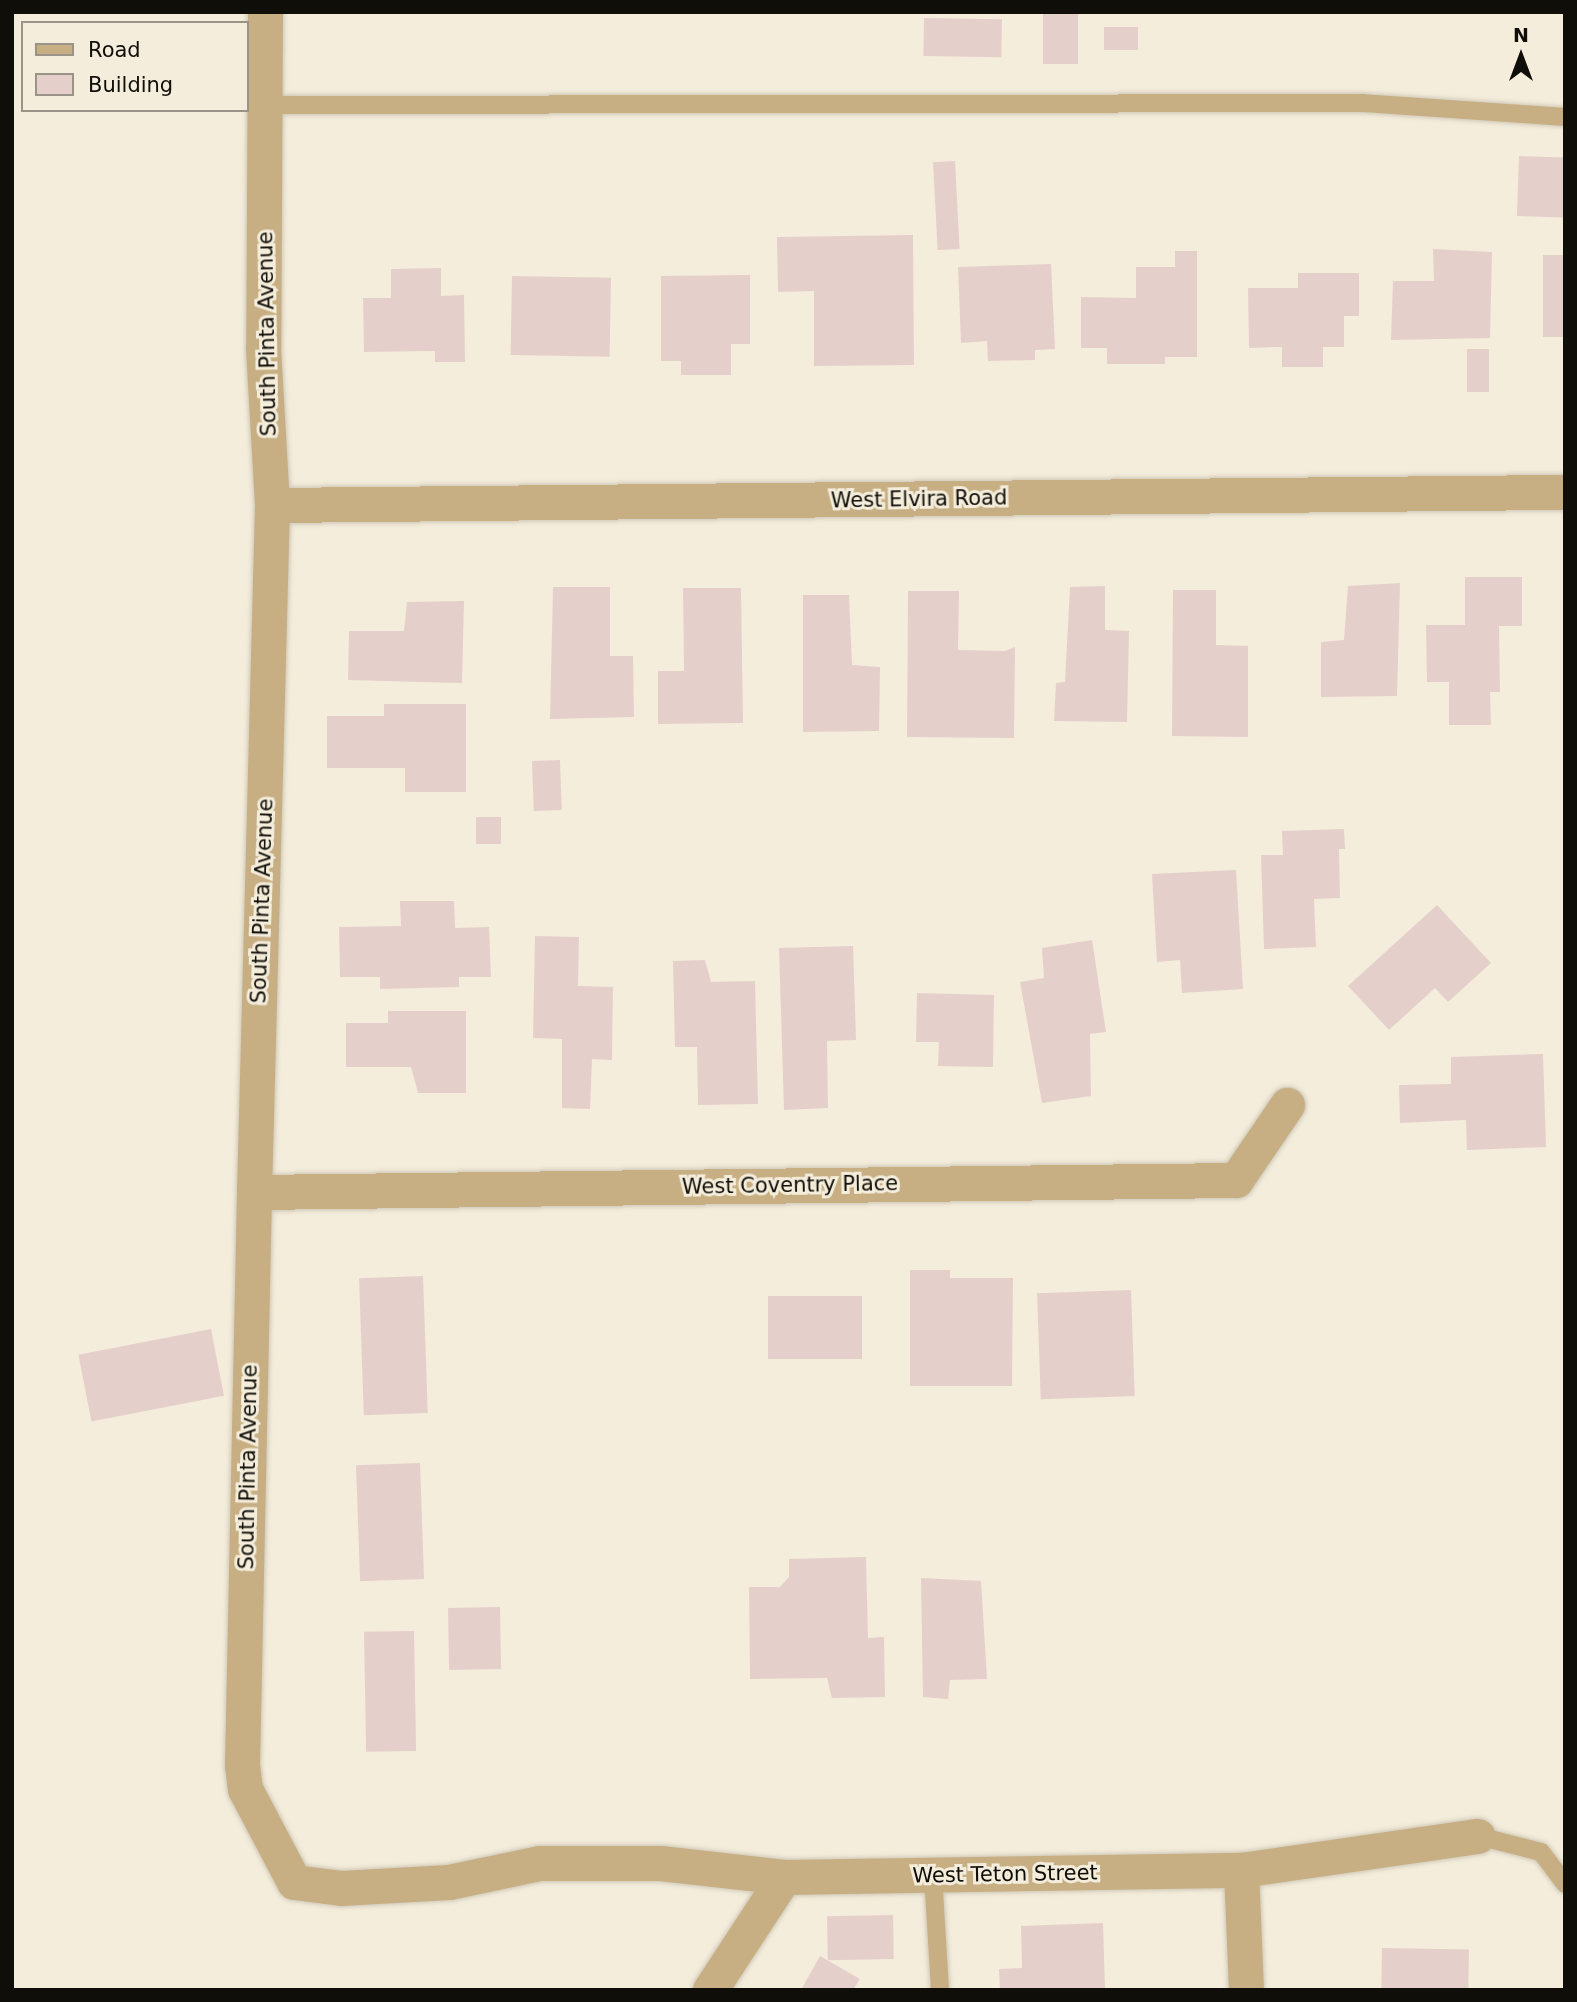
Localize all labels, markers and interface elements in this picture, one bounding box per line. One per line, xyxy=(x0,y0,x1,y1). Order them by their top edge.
legend xyxy=(21,21,248,112)
north arrow xyxy=(1486,21,1556,91)
text: N xyxy=(1513,24,1529,46)
text: Road xyxy=(88,38,141,62)
text: Building xyxy=(88,73,173,97)
street label: South Pinta Avenue xyxy=(253,231,281,437)
street label: West Elvira Road xyxy=(831,485,1007,513)
street label: South Pinta Avenue xyxy=(246,798,278,1004)
street label: West Coventry Place xyxy=(682,1171,898,1199)
street label: South Pinta Avenue xyxy=(234,1364,262,1570)
street label: West Teton Street xyxy=(912,1860,1098,1888)

